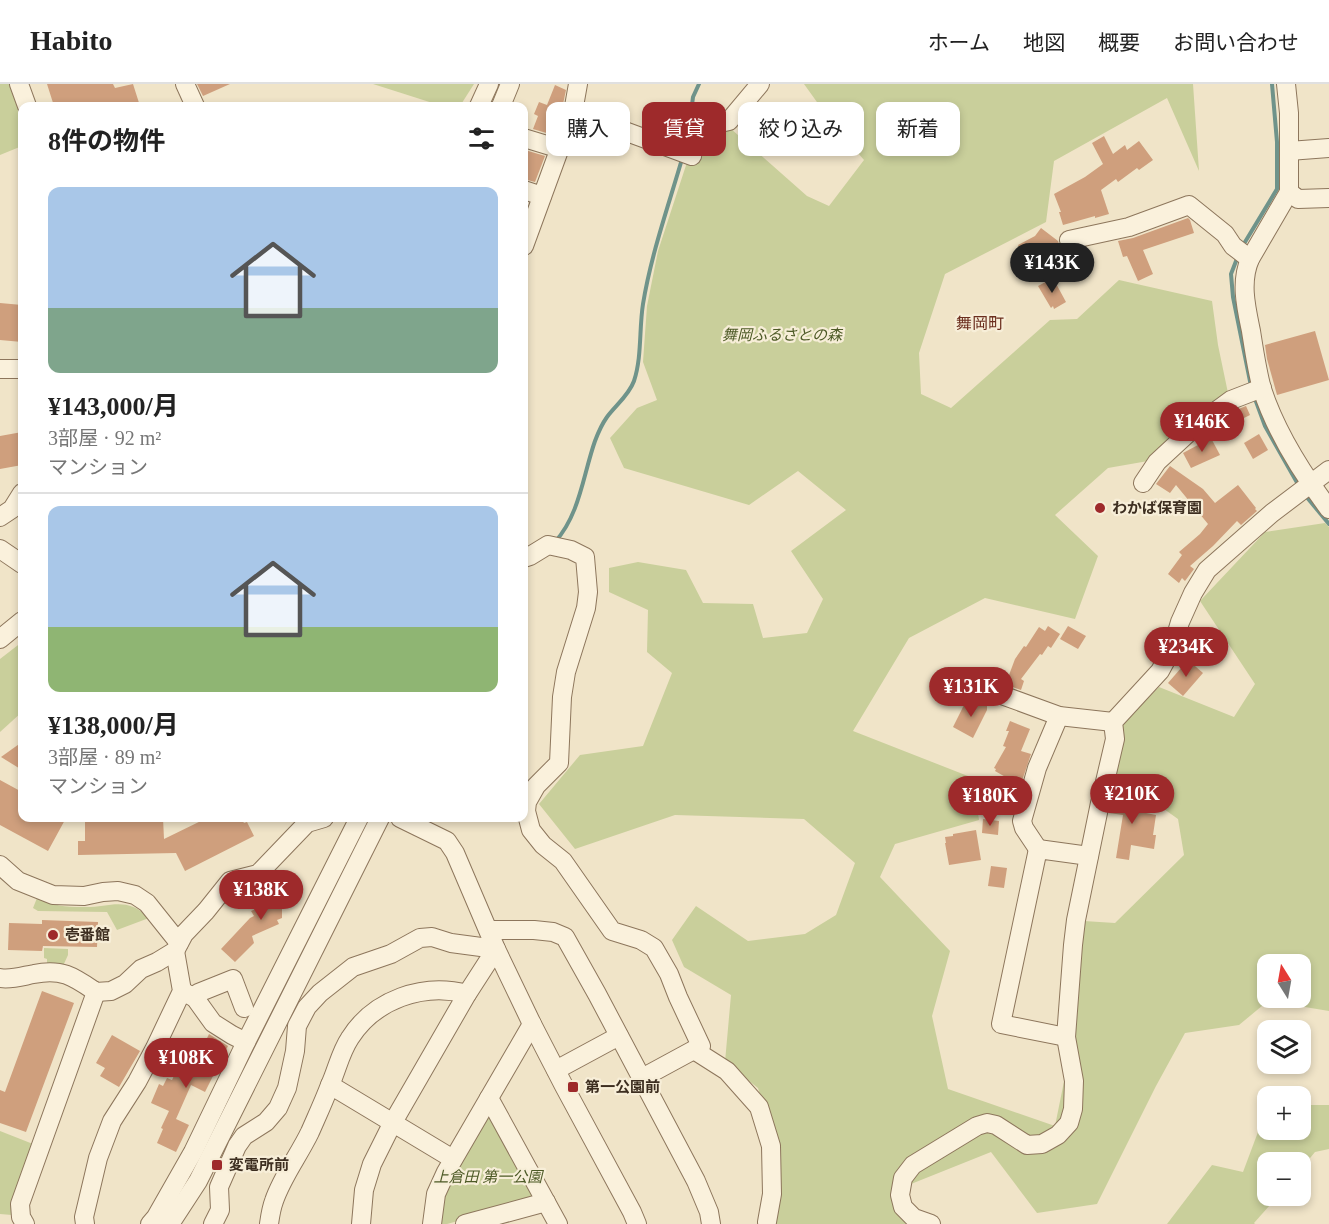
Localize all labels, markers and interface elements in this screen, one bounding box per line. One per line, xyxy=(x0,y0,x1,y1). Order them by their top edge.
text: Habito xyxy=(30,25,112,56)
text: ホーム xyxy=(928,31,990,55)
text: 地図 xyxy=(1023,31,1065,55)
text: 概要 xyxy=(1098,31,1140,55)
text: お問い合わせ xyxy=(1173,31,1299,55)
chip: 購入 xyxy=(546,102,630,156)
chip: 賃貸 xyxy=(642,102,726,156)
chip: 絞り込み xyxy=(738,102,864,156)
chip: 新着 xyxy=(876,102,960,156)
icon: filters xyxy=(465,122,498,155)
text: 8件の物件 xyxy=(48,127,165,156)
icon: home xyxy=(219,226,327,334)
pin: ¥143K xyxy=(1010,243,1094,294)
text: ¥143K xyxy=(1024,251,1080,273)
district label: 舞岡町 xyxy=(956,315,1004,332)
park label: 舞岡ふるさとの森 xyxy=(722,327,844,343)
text: ¥143,000/月 xyxy=(48,392,179,421)
pin: ¥146K xyxy=(1160,402,1244,453)
text: ¥146K xyxy=(1174,410,1230,432)
text: 3部屋 · 92 m² xyxy=(48,427,161,449)
text: マンション xyxy=(48,456,148,478)
place label: わかば保育園 xyxy=(1112,500,1202,516)
marker: わかば保育園 xyxy=(1093,501,1107,515)
icon: home xyxy=(219,545,327,653)
pin: ¥234K xyxy=(1144,627,1228,678)
text: ¥234K xyxy=(1158,635,1214,657)
pin: ¥131K xyxy=(929,667,1013,718)
text: ¥131K xyxy=(943,675,999,697)
text: ¥138,000/月 xyxy=(48,711,179,740)
text: 3部屋 · 89 m² xyxy=(48,746,161,768)
pin: ¥210K xyxy=(1090,774,1174,825)
text: マンション xyxy=(48,775,148,797)
pin: ¥180K xyxy=(948,776,1032,827)
text: ¥210K xyxy=(1104,782,1160,804)
text: ¥180K xyxy=(962,784,1018,806)
pin: ¥138K xyxy=(219,870,303,921)
text: ¥138K xyxy=(233,878,289,900)
place label: 壱番館 xyxy=(65,927,110,943)
marker: 壱番館 xyxy=(46,928,60,942)
north arrow xyxy=(1257,954,1311,1008)
map controls xyxy=(1257,954,1311,1206)
button: layers xyxy=(1257,1020,1311,1074)
pin: ¥108K xyxy=(144,1038,228,1089)
text: ¥108K xyxy=(158,1046,214,1068)
place label: 第一公園前 xyxy=(585,1078,660,1095)
marker: 第一公園前 xyxy=(566,1080,580,1094)
button: + xyxy=(1257,1086,1311,1140)
button: − xyxy=(1257,1152,1311,1206)
place label: 変電所前 xyxy=(229,1156,289,1173)
marker: 変電所前 xyxy=(210,1158,224,1172)
park label: 上倉田 第一公園 xyxy=(434,1169,544,1185)

